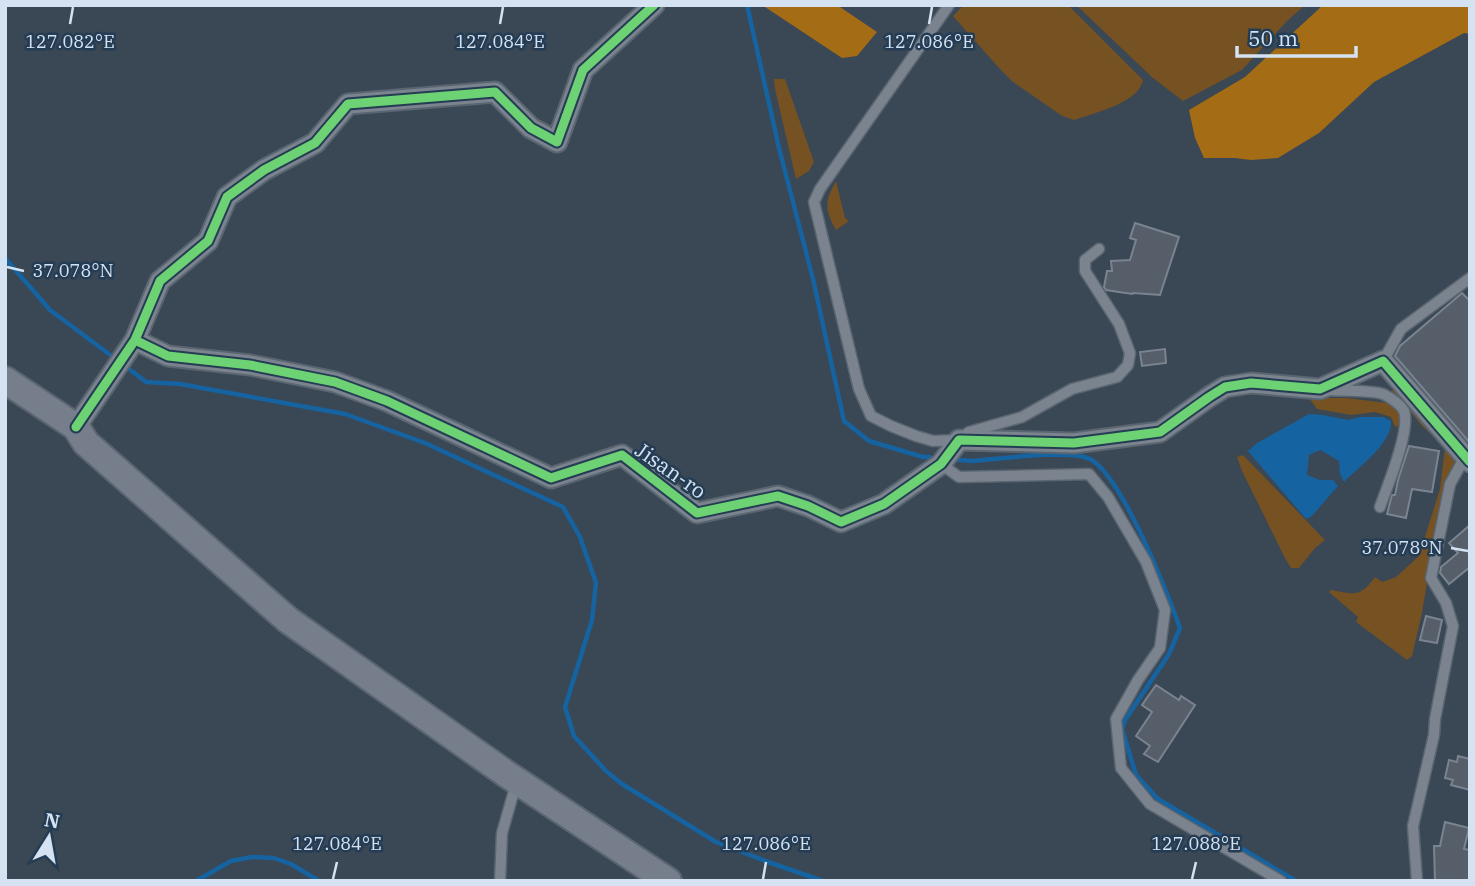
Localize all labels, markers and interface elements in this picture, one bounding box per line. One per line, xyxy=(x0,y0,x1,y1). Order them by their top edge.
scale bar xyxy=(1237,14,1356,58)
text: 50 m xyxy=(1248,24,1298,52)
text: 127.082°E xyxy=(25,30,115,53)
text: 127.084°E xyxy=(455,30,545,53)
text: 127.086°E xyxy=(884,30,974,53)
text: 37.078°N xyxy=(32,259,114,282)
street label: Jisan-ro xyxy=(630,435,712,505)
text: 37.078°N xyxy=(1361,536,1443,559)
north arrow xyxy=(14,802,84,872)
text: N xyxy=(43,807,62,834)
text: 127.084°E xyxy=(292,832,382,855)
text: 127.086°E xyxy=(721,832,811,855)
text: 127.088°E xyxy=(1151,832,1241,855)

